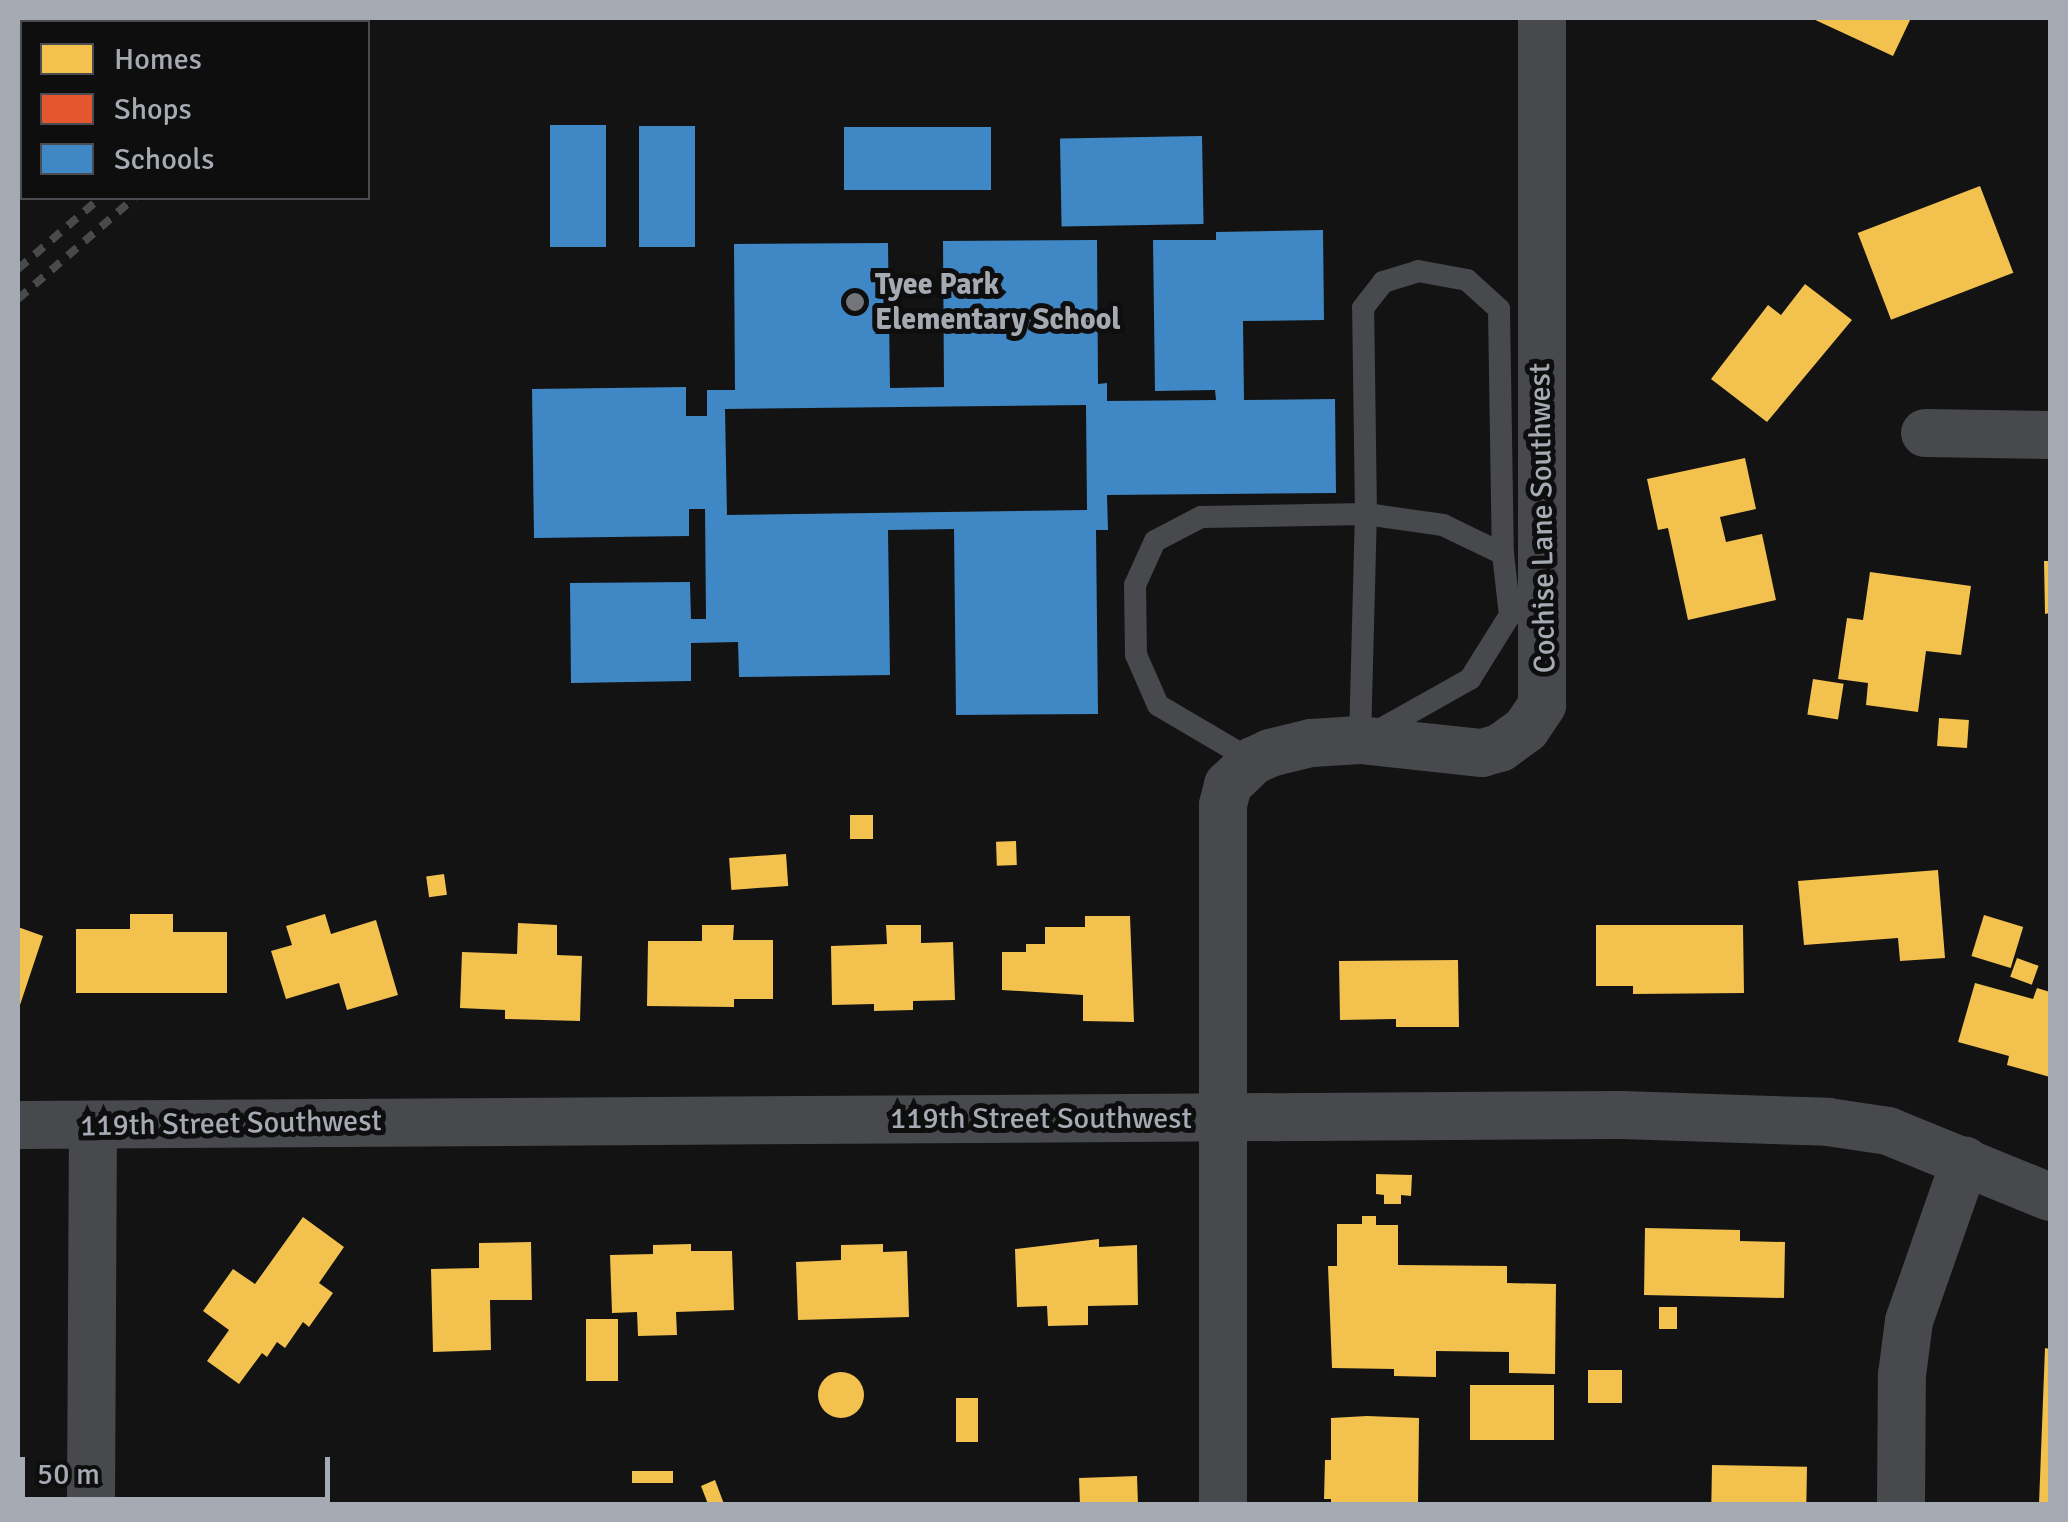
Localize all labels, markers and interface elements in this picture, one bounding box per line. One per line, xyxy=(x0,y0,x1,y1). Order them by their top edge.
legend xyxy=(20,20,370,200)
text: Homes xyxy=(114,41,202,78)
text: Shops xyxy=(114,91,192,128)
text: Schools xyxy=(114,141,214,178)
place label: Tyee Park Elementary School xyxy=(875,267,1121,338)
marker: Tyee Park Elementary School xyxy=(844,291,866,313)
street label: Cochise Lane Southwest xyxy=(1522,363,1564,673)
street label: 119th Street Southwest xyxy=(890,1101,1192,1137)
street label: 119th Street Southwest xyxy=(80,1103,382,1145)
scale bar xyxy=(25,1437,335,1499)
text: 50 m xyxy=(37,1456,100,1493)

